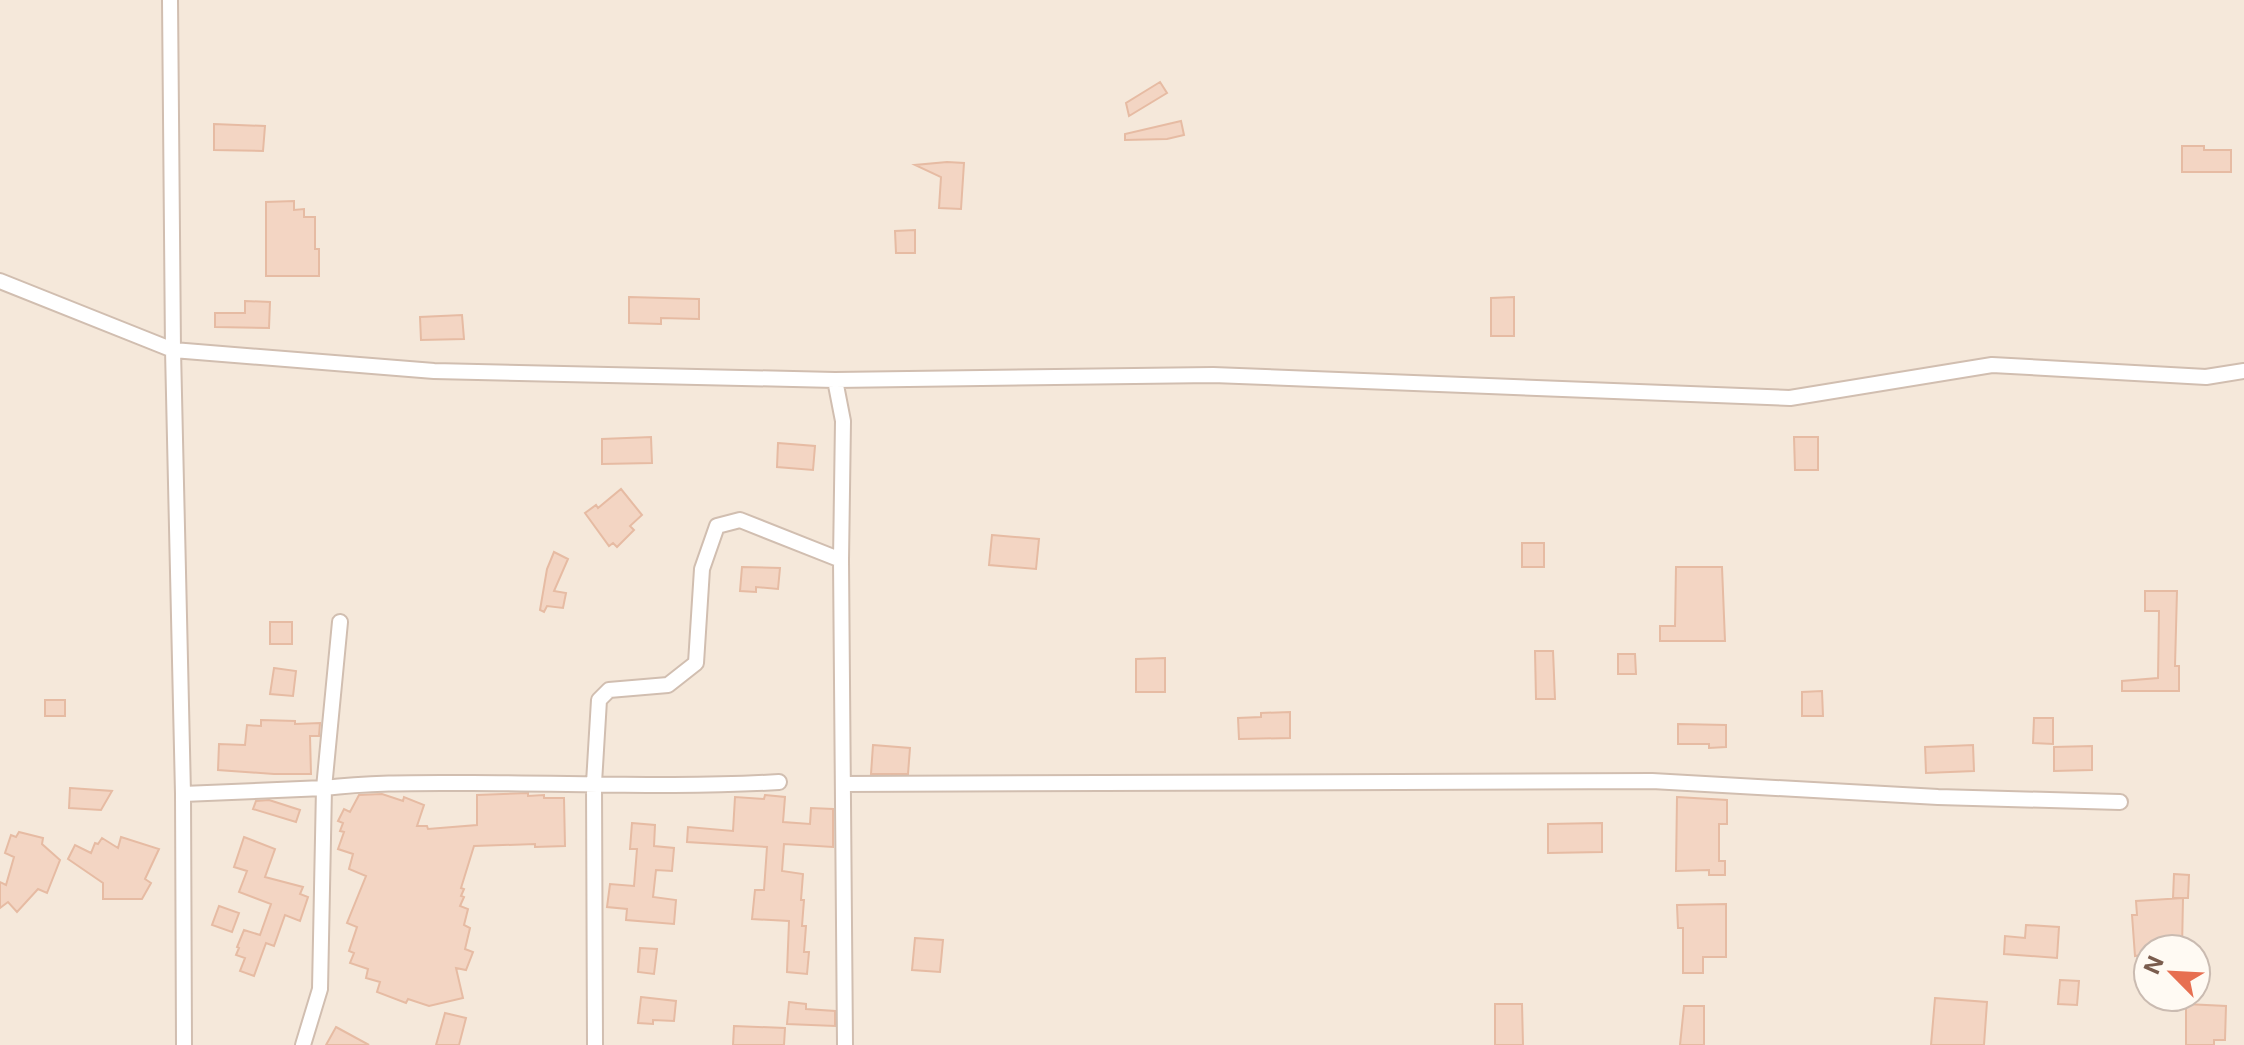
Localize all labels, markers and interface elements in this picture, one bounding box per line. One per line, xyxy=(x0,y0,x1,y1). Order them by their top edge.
north arrow xyxy=(2132,933,2212,1013)
text: N xyxy=(2138,952,2169,978)

